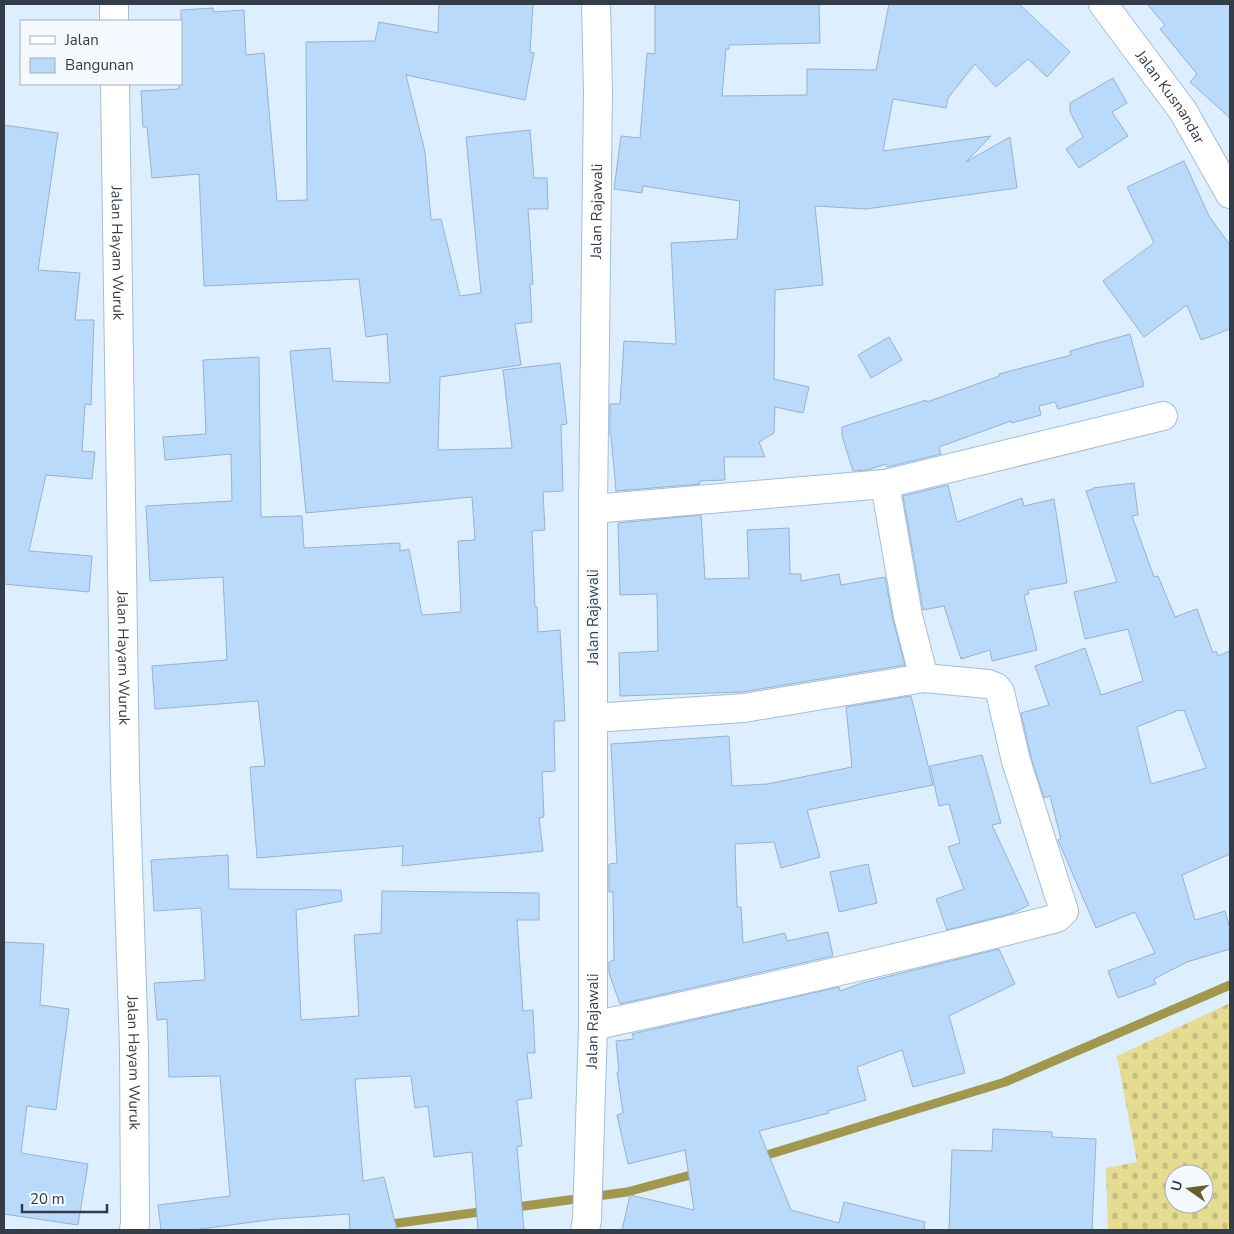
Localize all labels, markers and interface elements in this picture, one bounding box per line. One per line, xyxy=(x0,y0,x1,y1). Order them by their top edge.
legend xyxy=(20,20,182,85)
text: Jalan xyxy=(64,30,99,50)
street label: Jalan Kusnandar xyxy=(1130,45,1210,148)
text: Bangunan xyxy=(65,55,134,75)
street label: Jalan Rajawali xyxy=(586,164,607,260)
street label: Jalan Hayam Wuruk xyxy=(106,185,128,321)
street label: Jalan Rajawali xyxy=(583,569,603,666)
street label: Jalan Hayam Wuruk xyxy=(112,589,134,726)
street label: Jalan Rajawali xyxy=(582,974,603,1070)
street label: Jalan Hayam Wuruk xyxy=(122,994,144,1131)
north arrow xyxy=(1164,1164,1214,1214)
text: U xyxy=(1166,1179,1187,1193)
scale bar xyxy=(22,1182,108,1214)
text: 20 m xyxy=(30,1189,65,1209)

